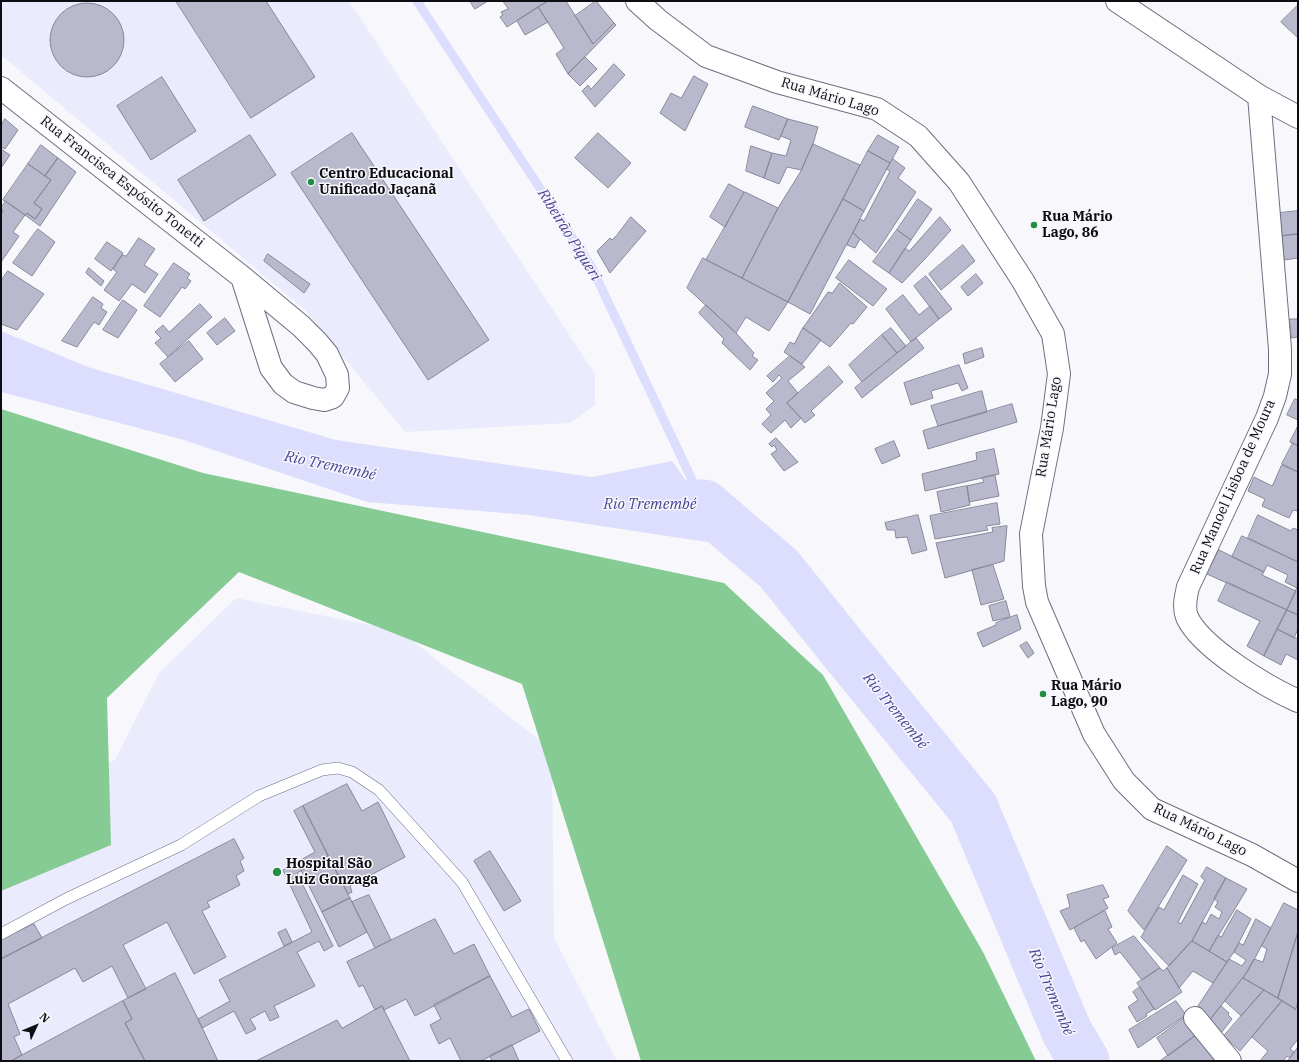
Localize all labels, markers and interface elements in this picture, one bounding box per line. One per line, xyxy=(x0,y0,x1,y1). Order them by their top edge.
street label: Rua Mário Lago xyxy=(779,74,881,120)
street label: Rua Francisca Espósito Tonetti xyxy=(37,113,207,251)
place label: Centro Educacional Unificado Jaçanã xyxy=(319,166,453,198)
marker: Centro Educacional Unificado Jaçanã xyxy=(306,177,316,187)
water label: Ribeirão Piqueri xyxy=(533,186,605,284)
place label: Rua Mário Lago, 86 xyxy=(1042,209,1113,242)
marker: Rua Mário Lago, 86 xyxy=(1029,220,1039,230)
street label: Rua Mário Lago xyxy=(1033,375,1065,479)
street label: Rua Manoel Lisboa de Moura xyxy=(1187,397,1279,577)
water label: Rio Tremembé xyxy=(283,448,377,484)
water label: Rio Tremembé xyxy=(604,496,696,514)
water label: Rio Tremembé xyxy=(859,669,931,753)
place label: Rua Mário Lago, 90 xyxy=(1051,678,1122,710)
marker: Rua Mário Lago, 90 xyxy=(1038,689,1048,699)
street label: Rua Mário Lago xyxy=(1151,800,1249,860)
place label: Hospital São Luiz Gonzaga xyxy=(286,856,378,888)
marker: Hospital São Luiz Gonzaga xyxy=(271,866,283,878)
water label: Rio Tremembé xyxy=(1025,946,1077,1038)
north arrow xyxy=(16,1006,56,1046)
text: N xyxy=(37,1010,53,1026)

